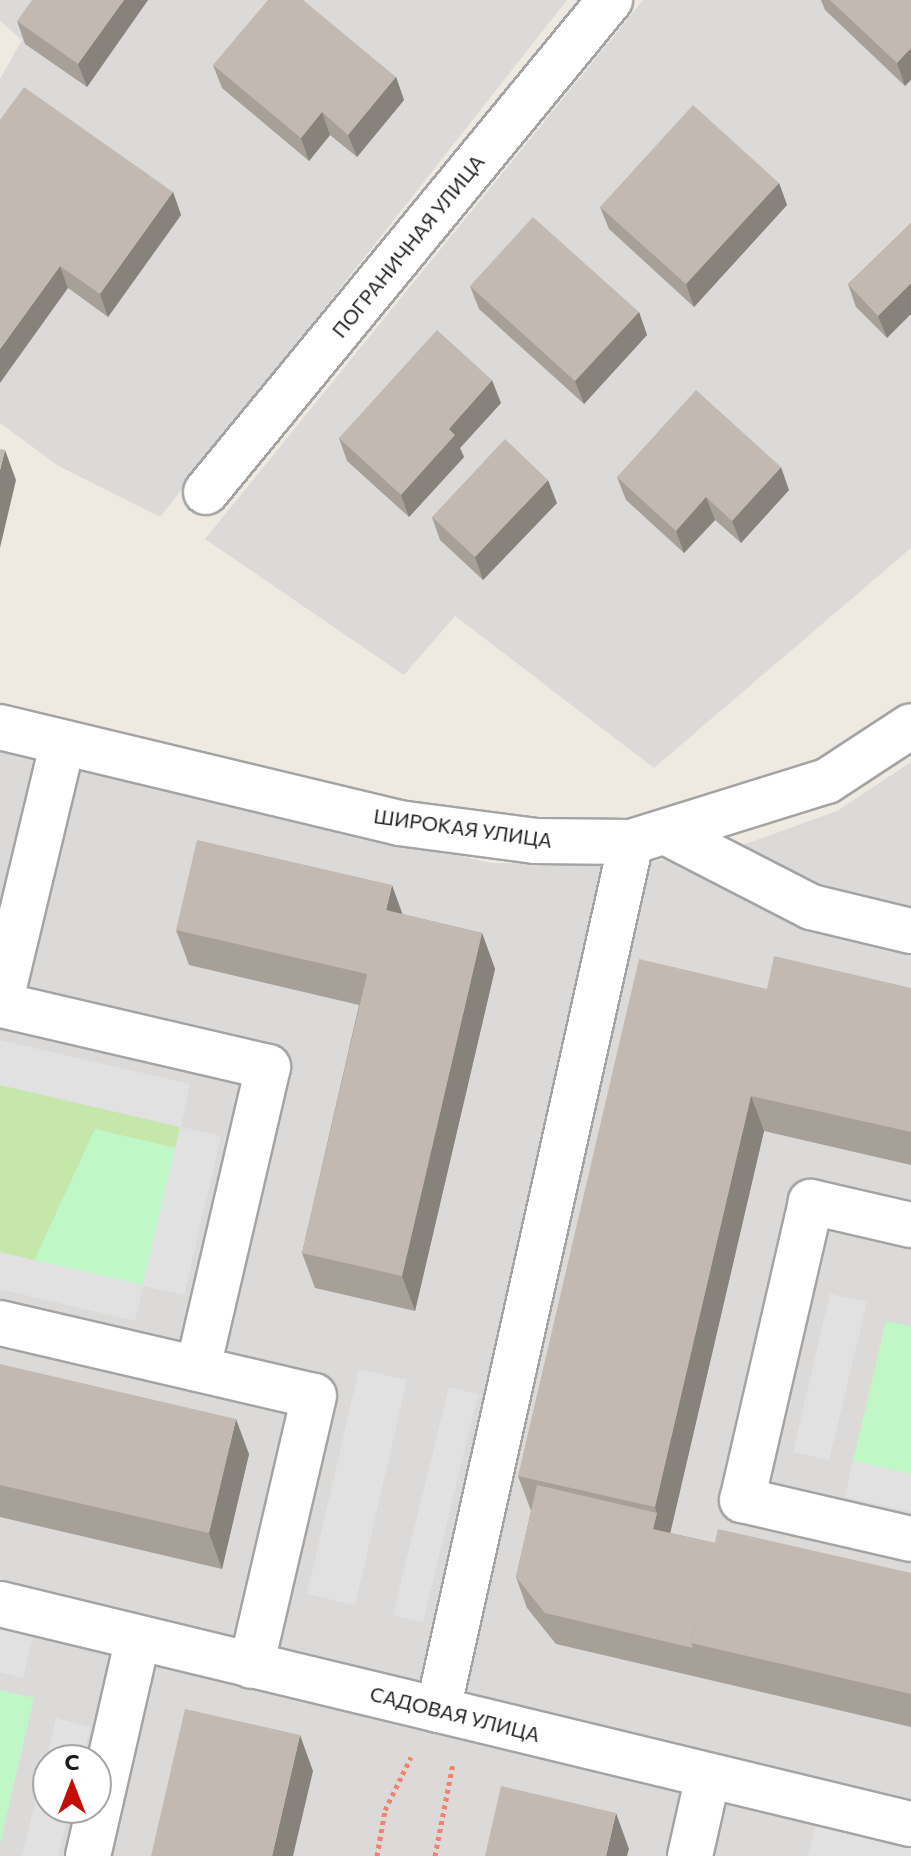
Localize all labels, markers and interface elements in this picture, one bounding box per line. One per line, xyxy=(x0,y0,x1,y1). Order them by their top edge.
street label: ПОГРАНИЧНАЯ УЛИЦА xyxy=(327,150,489,342)
street label: ШИРОКАЯ УЛИЦА xyxy=(372,804,554,852)
street label: САДОВАЯ УЛИЦА xyxy=(368,1681,542,1747)
north arrow xyxy=(32,1744,112,1824)
text: С xyxy=(64,1748,80,1775)

